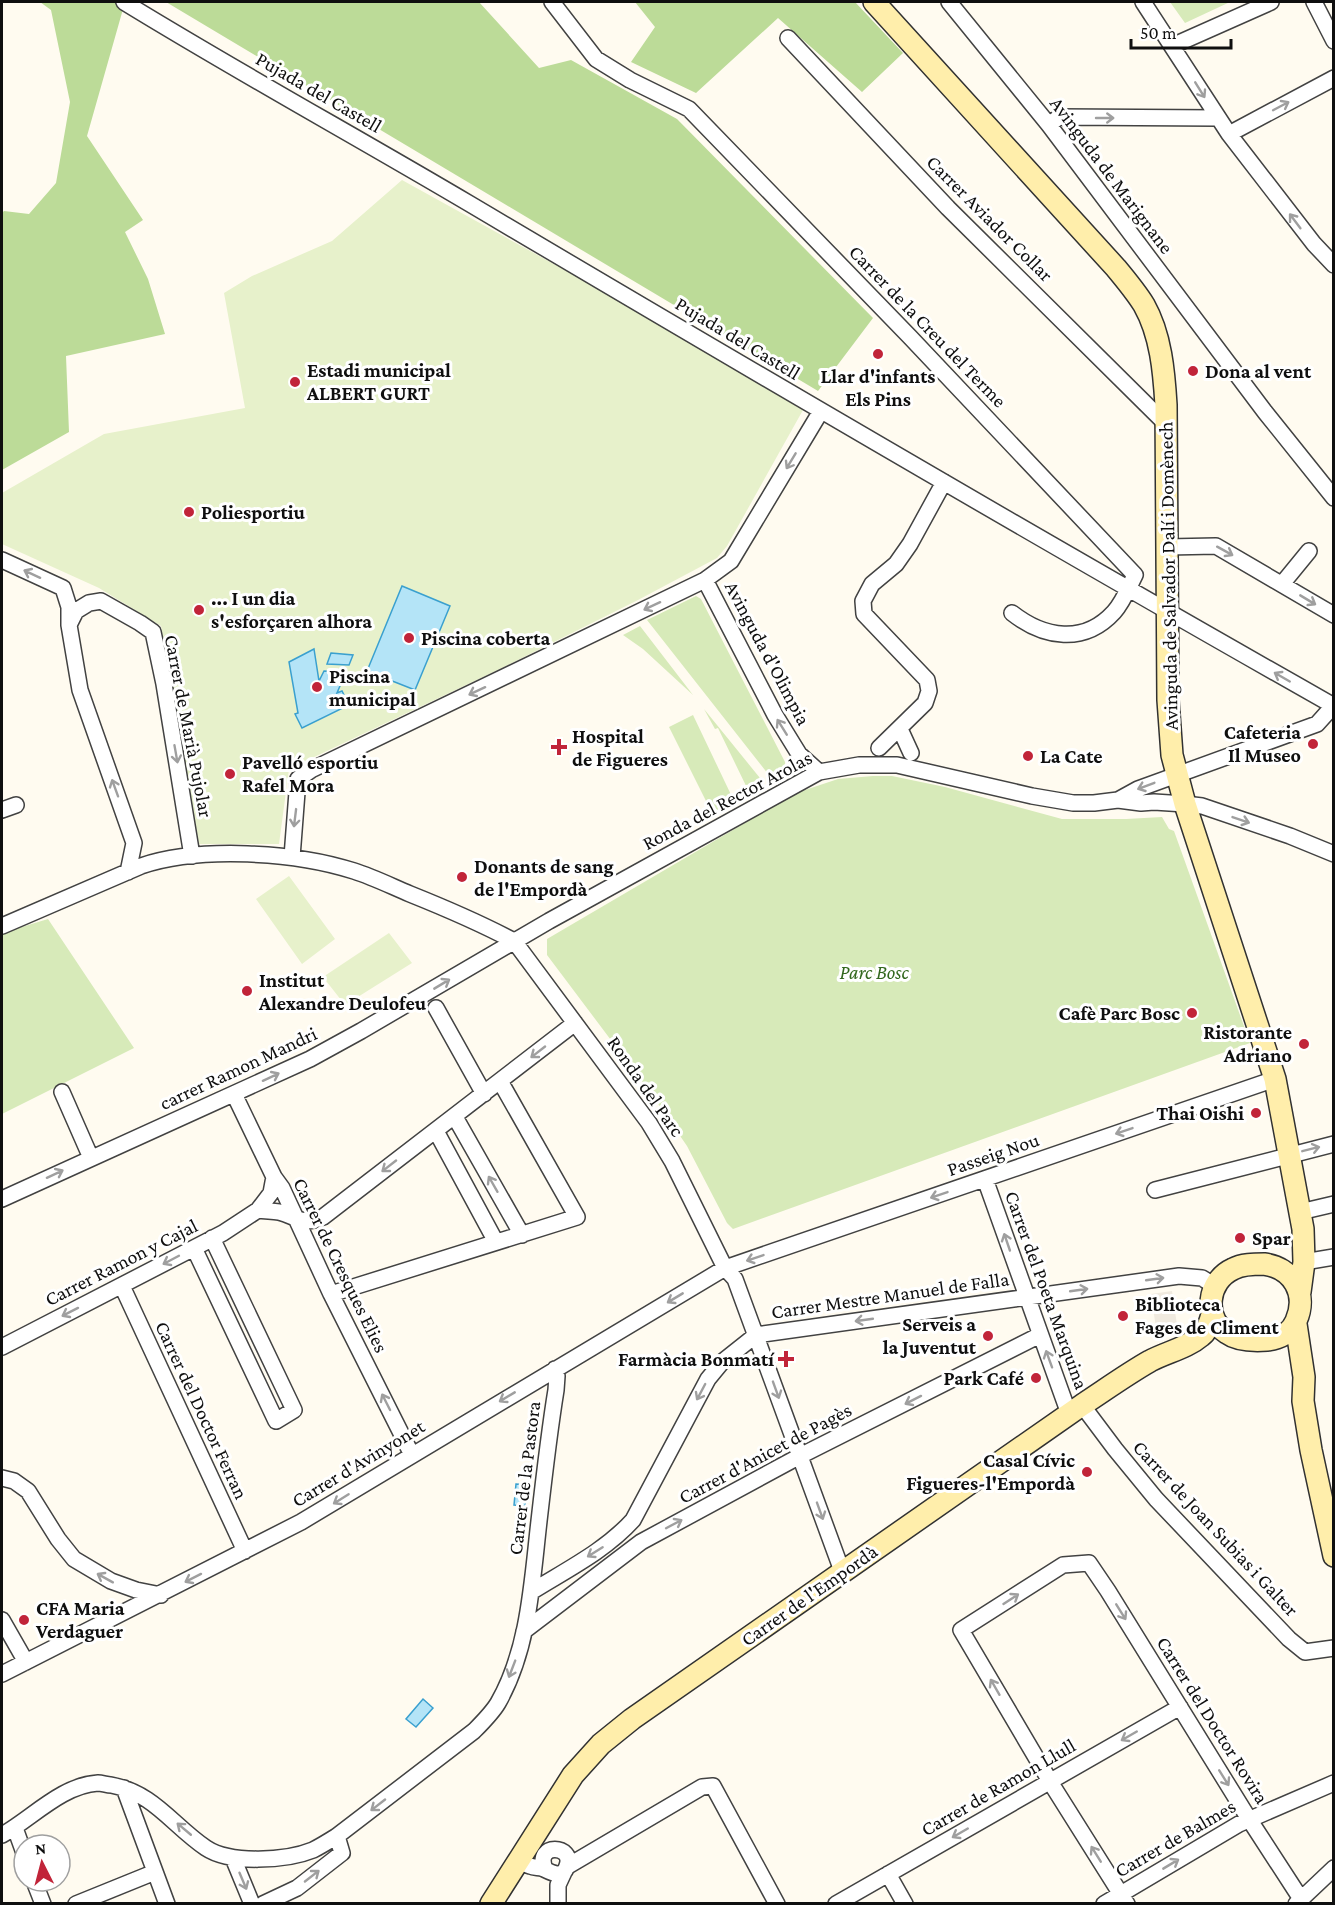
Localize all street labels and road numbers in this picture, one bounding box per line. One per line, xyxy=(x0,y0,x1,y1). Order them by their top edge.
street label: Pujada del Castell xyxy=(252,47,386,138)
street label: Avinguda de Marignane xyxy=(1045,92,1178,258)
street label: Carrer Aviador Collar xyxy=(923,151,1057,285)
street label: Carrer de la Creu del Terme xyxy=(845,240,1011,412)
street label: Pujada del Castell xyxy=(671,292,804,385)
street label: Avinguda de Salvador Dalí i Domènech xyxy=(1154,421,1183,731)
street label: Avinguda d'Olimpia xyxy=(720,577,815,729)
street label: Carrer de Marià Pujolar xyxy=(159,633,218,819)
street label: Ronda del Rector Arolas xyxy=(638,746,816,854)
street label: carrer Ramon Mandri xyxy=(156,1022,320,1114)
street label: Ronda del Parc xyxy=(603,1032,689,1141)
street label: Passeig Nou xyxy=(944,1128,1043,1181)
street label: Carrer de Cresques Elies xyxy=(288,1174,393,1357)
street label: Carrer del Poeta Marquina xyxy=(1000,1188,1093,1392)
street label: Carrer Ramon y Cajal xyxy=(41,1214,201,1311)
street label: Carrer Mestre Manuel de Falla xyxy=(770,1267,1010,1323)
street label: Carrer del Doctor Ferran xyxy=(151,1318,253,1503)
street label: Carrer d'Anicet de Pagès xyxy=(675,1398,856,1509)
street label: Carrer de la Pastora xyxy=(504,1400,544,1556)
street label: Carrer d'Avinyonet xyxy=(288,1415,429,1512)
street label: Carrer de Joan Subias i Galter xyxy=(1128,1436,1303,1621)
street label: Carrer de l'Empordà xyxy=(737,1540,882,1651)
street label: Carrer del Doctor Rovira xyxy=(1153,1632,1273,1808)
street label: Carrer de Ramon Llull xyxy=(917,1734,1079,1840)
street label: Carrer de Balmes xyxy=(1111,1794,1239,1881)

